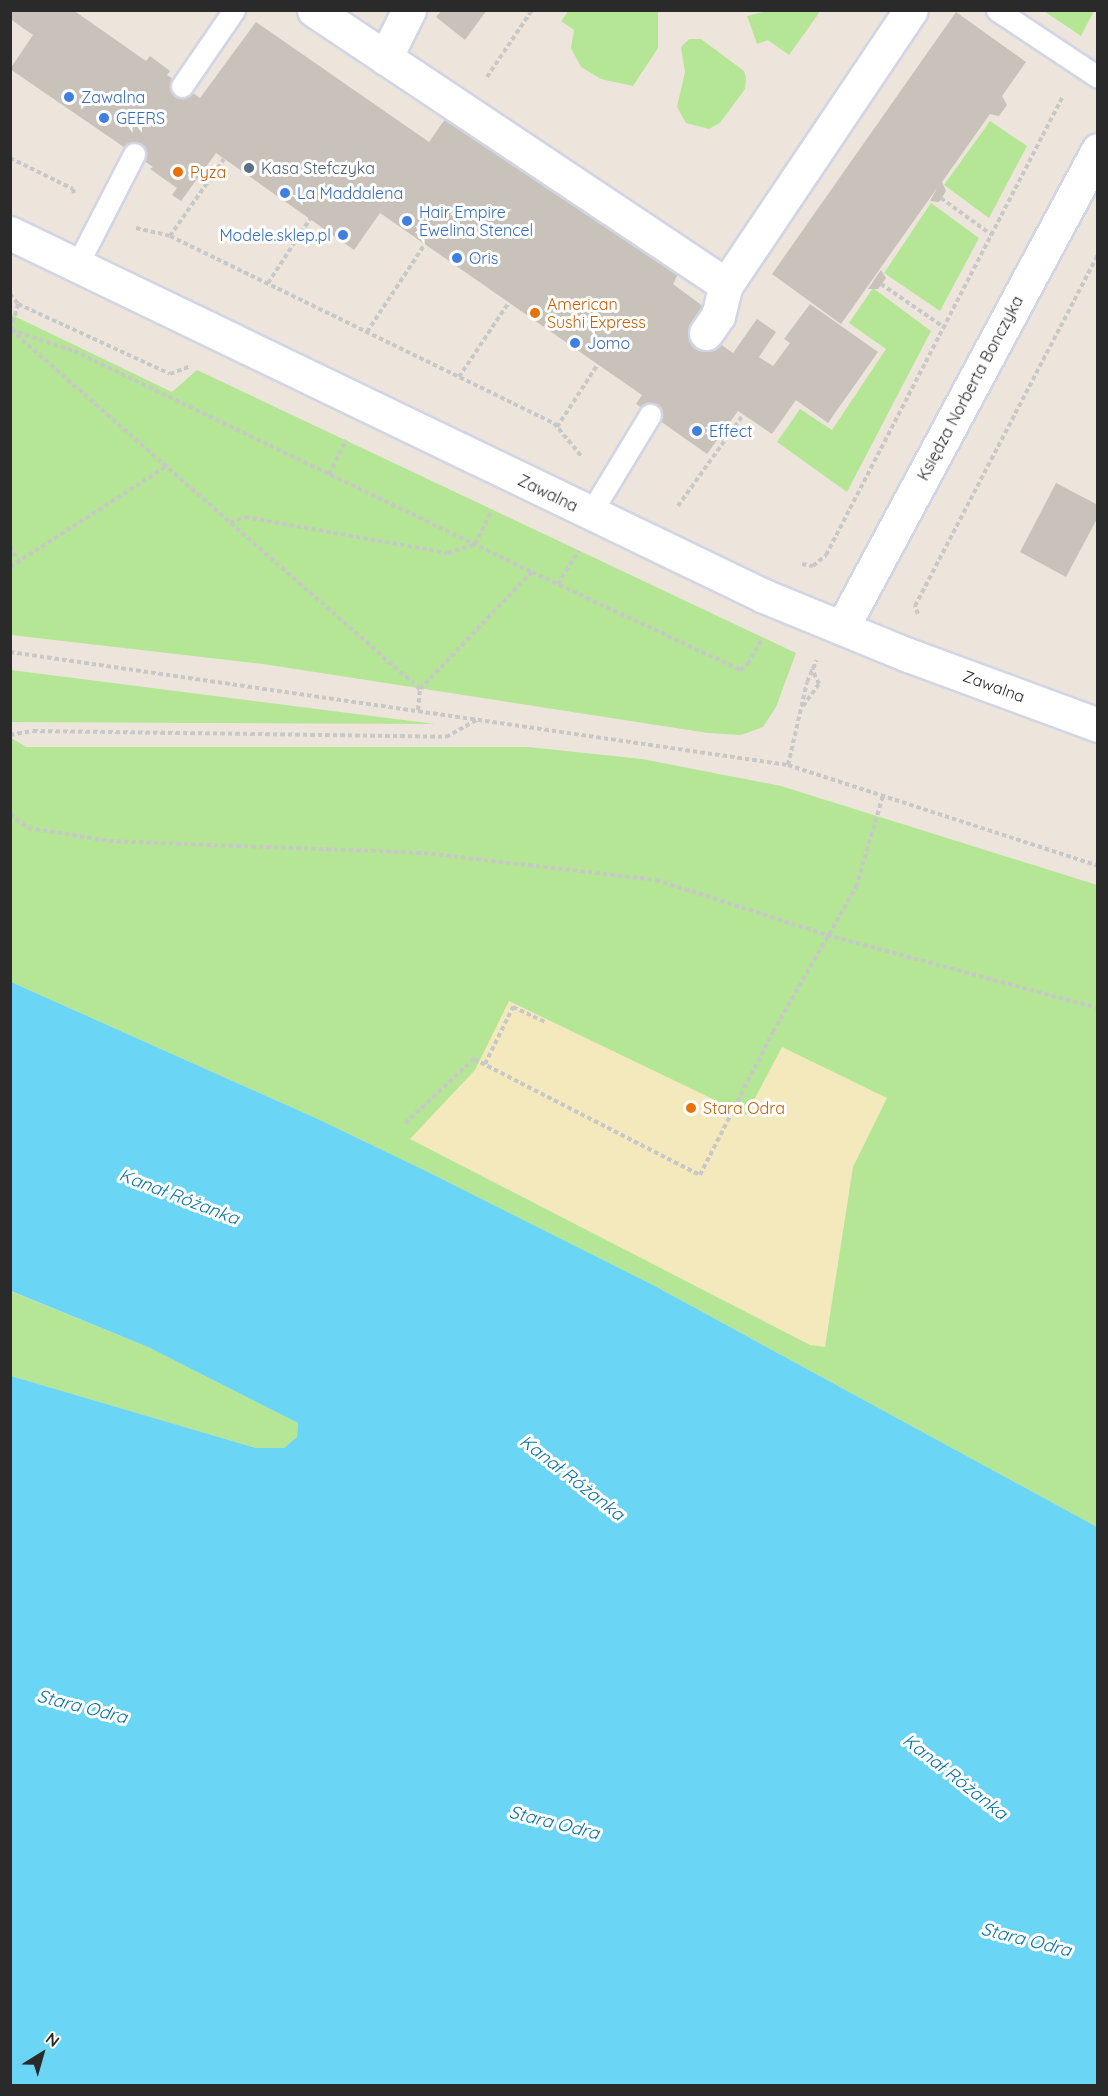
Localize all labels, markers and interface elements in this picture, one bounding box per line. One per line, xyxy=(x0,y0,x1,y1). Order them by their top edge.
place label: Zawalna xyxy=(81,87,145,107)
marker: Zawalna xyxy=(62,90,76,104)
place label: GEERS xyxy=(116,108,165,128)
marker: GEERS xyxy=(97,111,111,125)
place label: Kasa Stefczyka xyxy=(261,158,375,178)
marker: Kasa Stefczyka xyxy=(242,161,256,175)
place label: Pyza xyxy=(190,162,226,182)
marker: Pyza xyxy=(171,165,185,179)
place label: La Maddalena xyxy=(297,183,403,203)
marker: La Maddalena xyxy=(278,186,292,200)
place label: Hair Empire Ewelina Stencel xyxy=(419,202,533,240)
marker: Hair Empire Ewelina Stencel xyxy=(400,214,414,228)
place label: Modele.sklep.pl xyxy=(219,225,331,245)
marker: Modele.sklep.pl xyxy=(336,228,350,242)
place label: Oris xyxy=(469,248,498,268)
marker: Oris xyxy=(450,251,464,265)
street label: Księdza Norberta Bonczyka xyxy=(913,292,1027,484)
place label: American Sushi Express xyxy=(547,294,646,332)
marker: American Sushi Express xyxy=(528,306,542,320)
place label: Jomo xyxy=(587,333,630,353)
marker: Jomo xyxy=(568,336,582,350)
place label: Effect xyxy=(709,421,752,441)
marker: Effect xyxy=(690,424,704,438)
street label: Zawalna xyxy=(515,470,581,516)
street label: Zawalna xyxy=(960,666,1028,706)
place label: Stara Odra xyxy=(703,1098,785,1118)
marker: Stara Odra xyxy=(684,1101,698,1115)
water label: Kanał Różanka xyxy=(116,1164,242,1230)
water label: Kanał Różanka xyxy=(515,1430,629,1526)
water label: Stara Odra xyxy=(35,1685,129,1729)
water label: Kanał Różanka xyxy=(898,1729,1012,1825)
water label: Stara Odra xyxy=(507,1801,601,1845)
water label: Stara Odra xyxy=(979,1918,1073,1962)
north arrow xyxy=(12,2024,72,2084)
text: N xyxy=(42,2028,64,2051)

